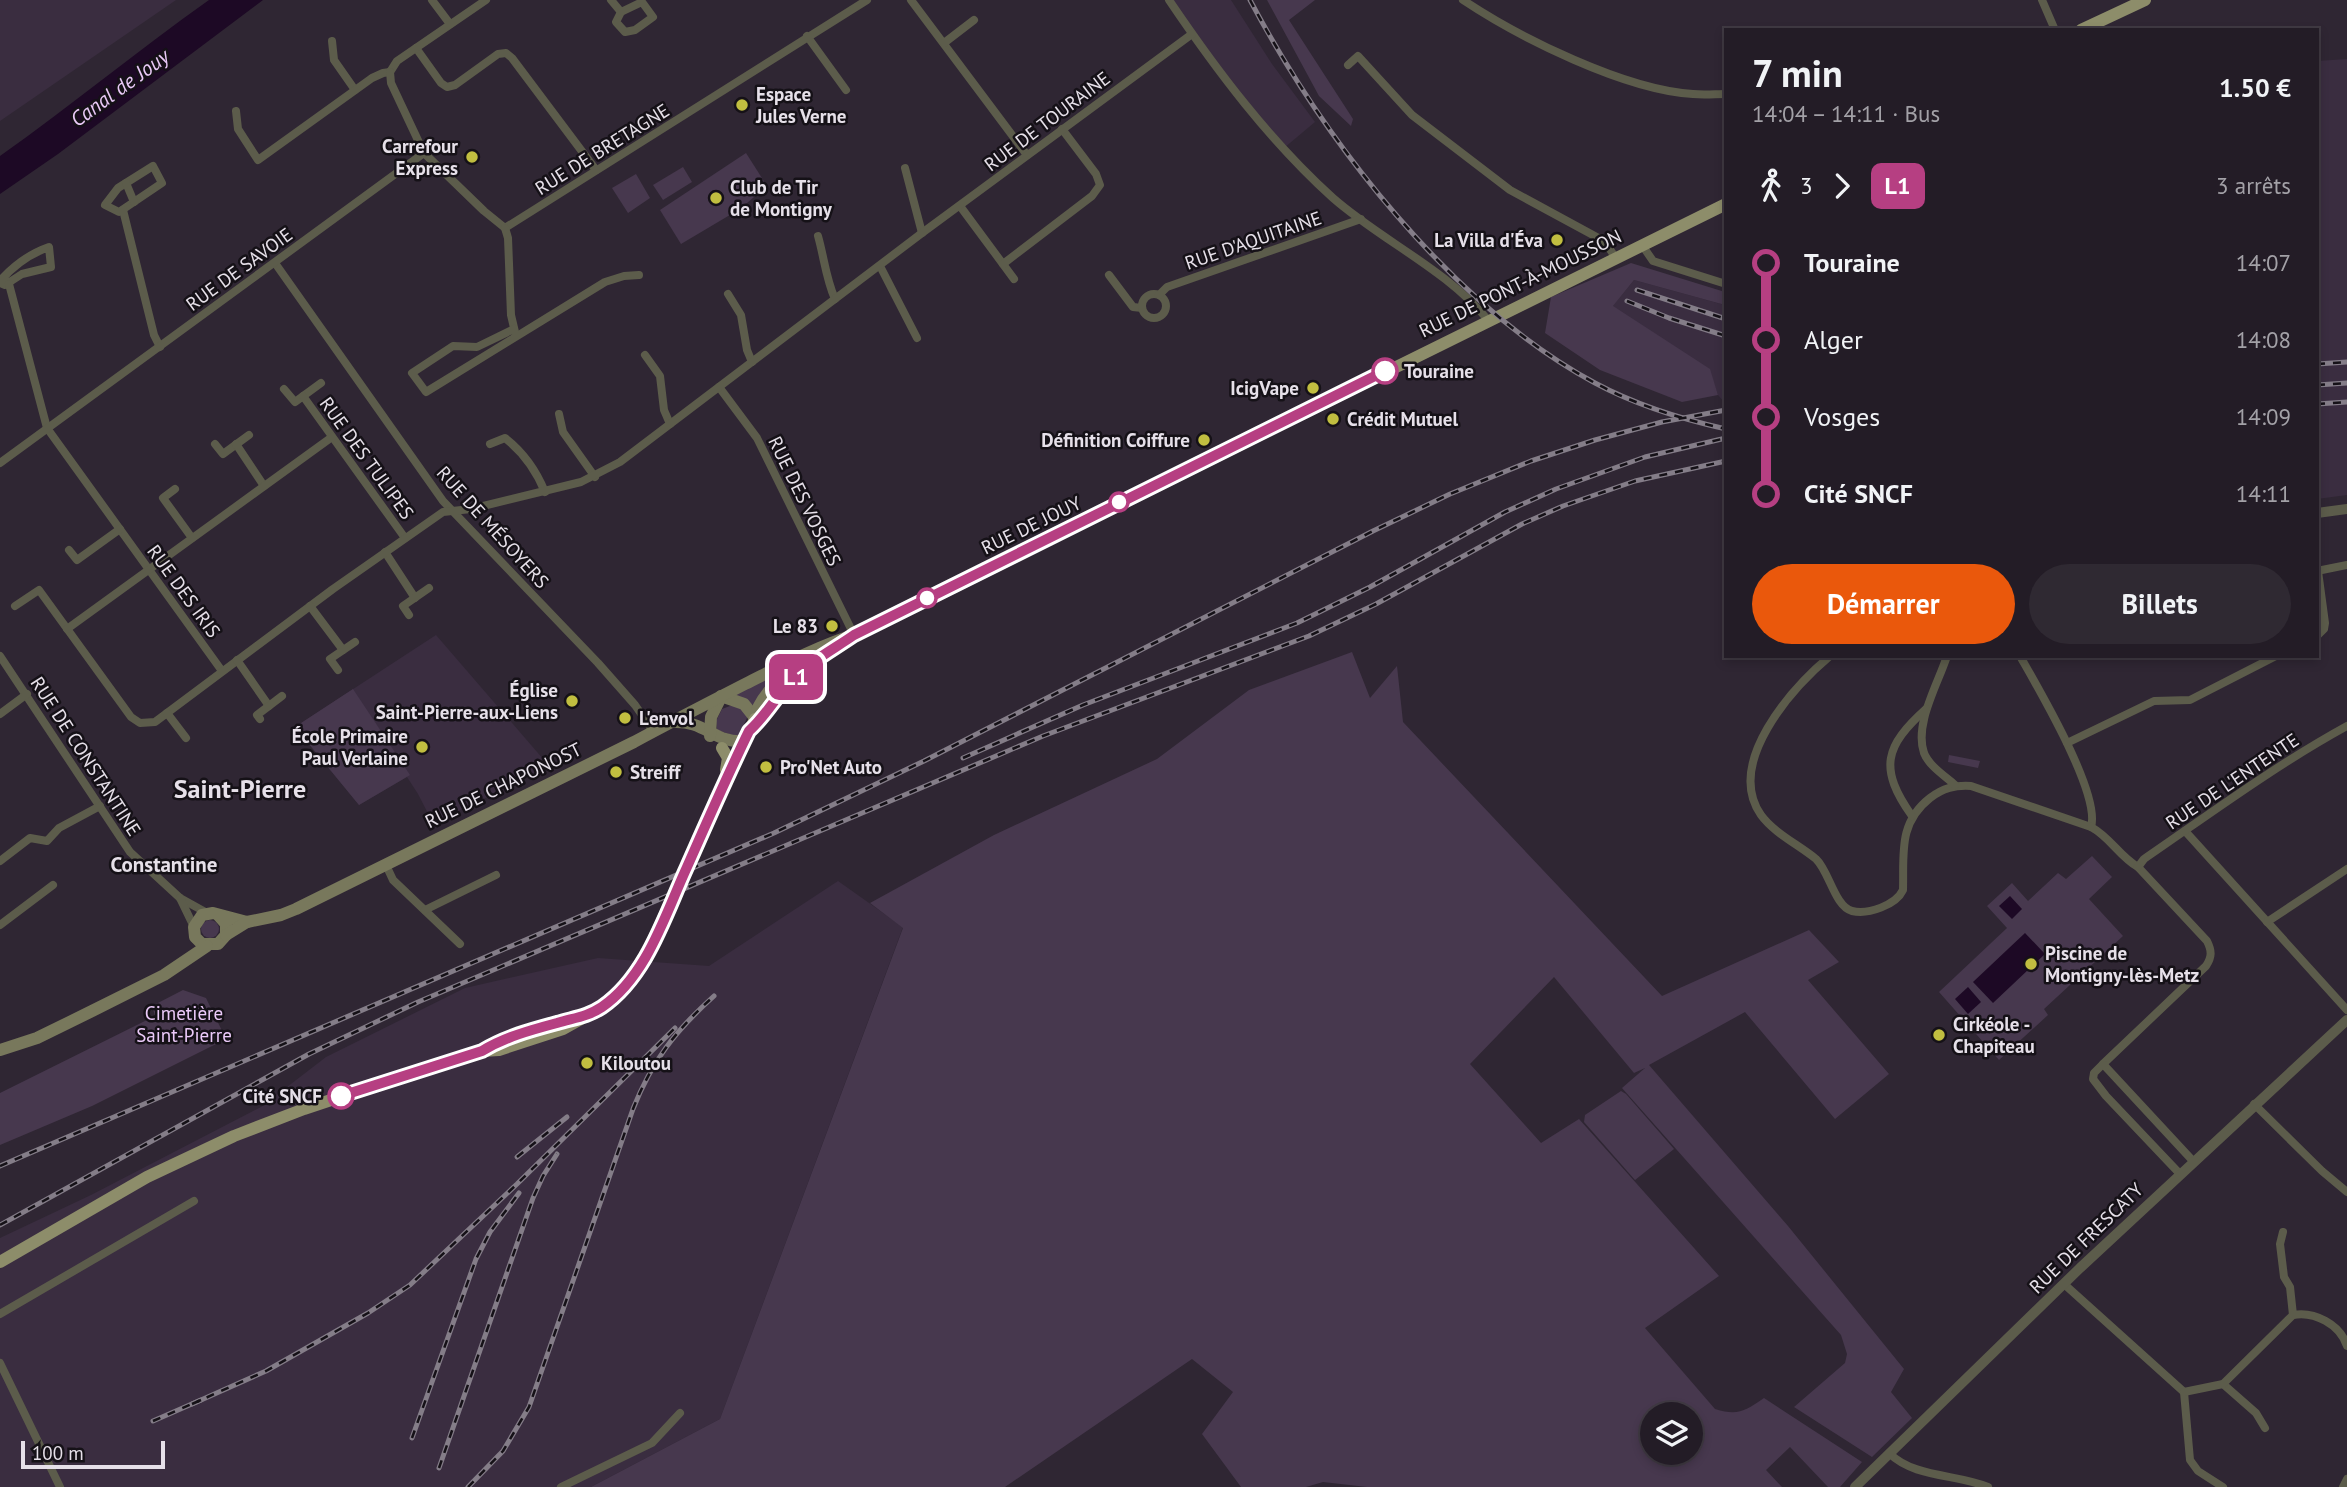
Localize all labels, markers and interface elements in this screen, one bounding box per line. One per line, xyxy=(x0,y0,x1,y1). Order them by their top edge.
water label: Canal de Jouy xyxy=(65,42,176,132)
text: 7 min xyxy=(1752,48,1843,97)
street label: RUE DE TOURAINE xyxy=(979,66,1115,176)
text: 1.50 € xyxy=(2219,71,2291,104)
place label: Espace Jules Verne xyxy=(755,82,846,128)
marker: Espace Jules Verne xyxy=(734,97,750,113)
street label: RUE DE BRETAGNE xyxy=(530,98,674,200)
text: 14:04 – 14:11 · Bus xyxy=(1752,99,1940,128)
place label: Carrefour Express xyxy=(382,134,458,180)
marker: Carrefour Express xyxy=(464,149,480,165)
icon: walk xyxy=(1752,167,1790,205)
icon: forward xyxy=(1823,167,1861,205)
text: L1 xyxy=(1885,170,1911,201)
text: 3 xyxy=(1800,171,1813,200)
text: 3 arrêts xyxy=(2216,171,2291,200)
place label: Club de Tir de Montigny xyxy=(730,175,833,221)
marker: Club de Tir de Montigny xyxy=(708,190,724,206)
street label: RUE D'AQUITAINE xyxy=(1182,205,1324,275)
street label: RUE DE SAVOIE xyxy=(181,222,297,316)
street label: RUE DE PONT-À-MOUSSON xyxy=(1415,224,1625,342)
place label: La Villa d'Éva xyxy=(1434,228,1543,252)
marker: La Villa d'Éva xyxy=(1549,232,1565,248)
text: Touraine xyxy=(1804,246,1900,279)
text: 14:07 xyxy=(2236,248,2291,277)
text: Alger xyxy=(1804,323,1863,356)
text: 14:08 xyxy=(2236,325,2291,354)
marker: Touraine xyxy=(1372,358,1398,384)
place label: Touraine xyxy=(1404,359,1474,383)
place label: IcigVape xyxy=(1230,376,1299,400)
marker: IcigVape xyxy=(1305,380,1321,396)
street label: RUE DES TULIPES xyxy=(315,392,419,524)
text: Vosges xyxy=(1804,400,1880,433)
text: 14:09 xyxy=(2236,402,2291,431)
place label: Crédit Mutuel xyxy=(1347,407,1458,431)
marker: Crédit Mutuel xyxy=(1325,411,1341,427)
place label: Définition Coiffure xyxy=(1041,428,1190,452)
street label: RUE DES VOSGES xyxy=(763,432,847,570)
marker: Définition Coiffure xyxy=(1196,432,1212,448)
street label: RUE DE MÉSOYERS xyxy=(432,461,554,593)
text: Cité SNCF xyxy=(1804,477,1913,510)
text: 14:11 xyxy=(2236,479,2291,508)
street label: RUE DE JOUY xyxy=(977,490,1085,559)
unlabelled marker xyxy=(1109,492,1129,512)
street label: RUE DES IRIS xyxy=(142,540,226,642)
button: Démarrer xyxy=(1752,564,2015,644)
button: Billets xyxy=(2029,564,2291,644)
unlabelled marker xyxy=(917,588,937,608)
place label: Le 83 xyxy=(773,614,818,638)
marker: Le 83 xyxy=(824,618,840,634)
line badge: L1 xyxy=(764,654,828,700)
text: L1 xyxy=(783,661,809,692)
street label: RUE DE CONSTANTINE xyxy=(26,672,146,840)
place label: Église Saint-Pierre-aux-Liens xyxy=(376,678,558,724)
marker: Église Saint-Pierre-aux-Liens xyxy=(564,693,580,709)
place label: L'envol xyxy=(639,706,694,730)
marker: L'envol xyxy=(617,710,633,726)
place label: École Primaire Paul Verlaine xyxy=(292,724,408,770)
street label: RUE DE L'ENTENTE xyxy=(2161,728,2303,834)
street label: RUE DE CHAPONOST xyxy=(421,737,586,833)
marker: École Primaire Paul Verlaine xyxy=(414,739,430,755)
place label: Pro'Net Auto xyxy=(780,755,882,779)
marker: Pro'Net Auto xyxy=(758,759,774,775)
place label: Streiff xyxy=(630,760,682,784)
marker: Streiff xyxy=(608,764,624,780)
district label: Saint-Pierre xyxy=(174,772,306,805)
district label: Constantine xyxy=(111,851,217,878)
place label: Piscine de Montigny-lès-Metz xyxy=(2045,941,2200,987)
marker: Piscine de Montigny-lès-Metz xyxy=(2023,956,2039,972)
park label: Cimetière Saint-Pierre xyxy=(136,1001,232,1047)
place label: Cirkéole - Chapiteau xyxy=(1953,1012,2035,1058)
marker: Cirkéole - Chapiteau xyxy=(1931,1027,1947,1043)
place label: Kiloutou xyxy=(601,1051,671,1075)
marker: Kiloutou xyxy=(579,1055,595,1071)
marker: Cité SNCF xyxy=(328,1083,354,1109)
place label: Cité SNCF xyxy=(242,1084,322,1108)
street label: RUE DE FRESCATY xyxy=(2024,1177,2148,1298)
map controls xyxy=(1640,1402,1703,1465)
button: layers xyxy=(1640,1402,1703,1465)
scale bar xyxy=(21,1438,164,1470)
text: 100 m xyxy=(32,1441,84,1465)

